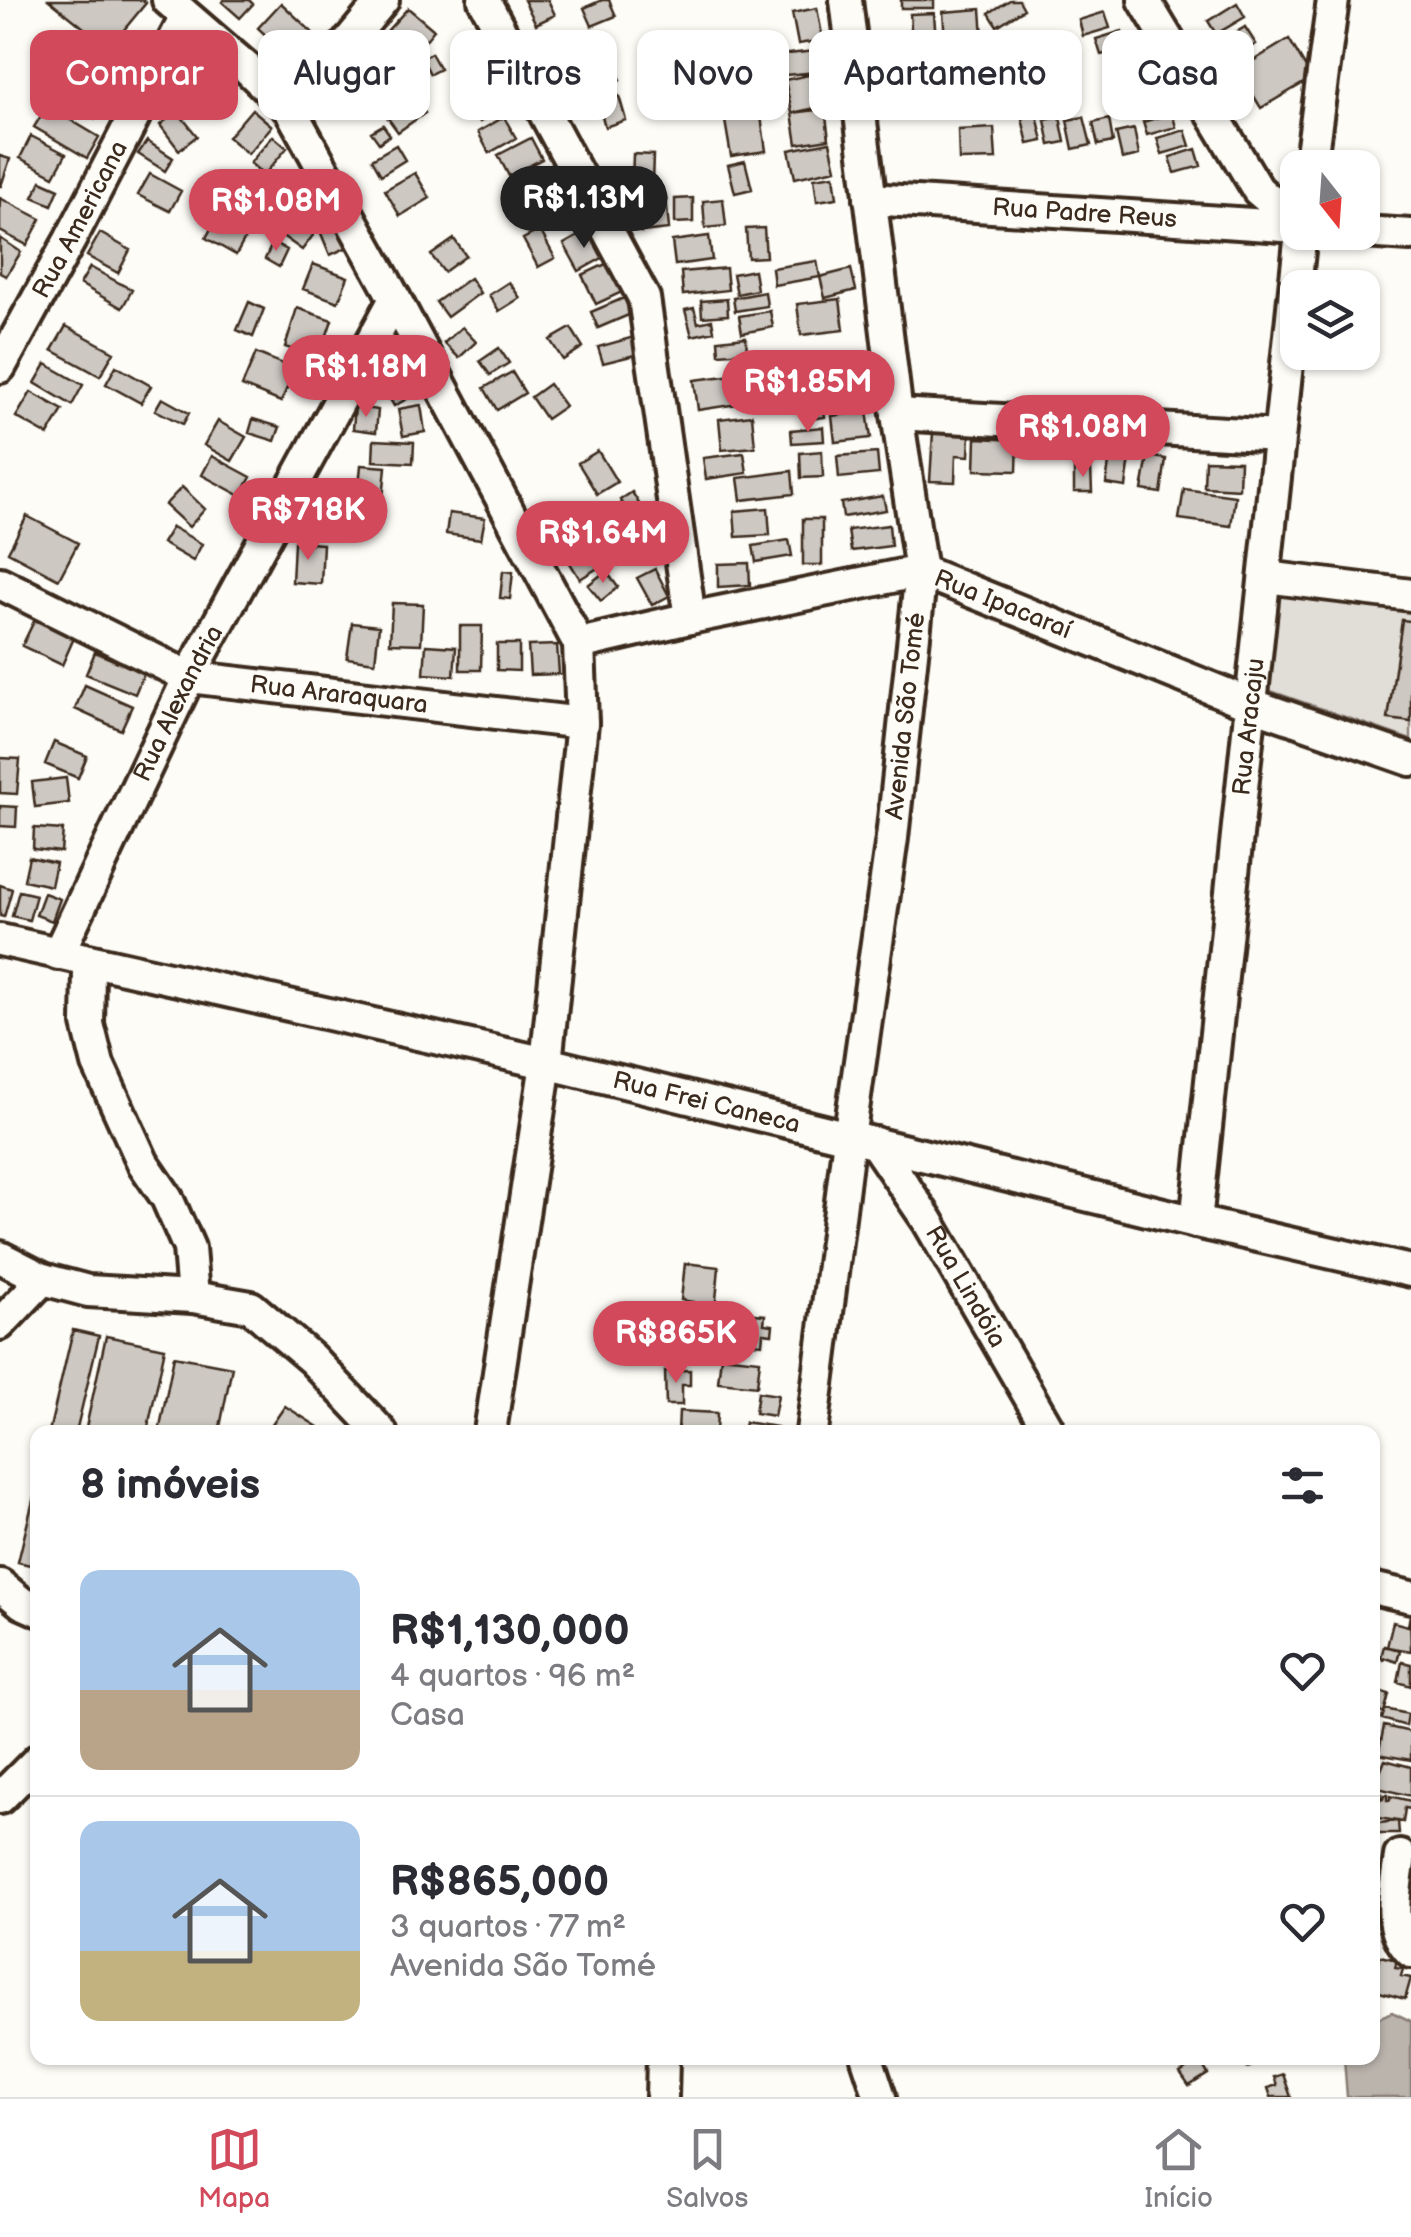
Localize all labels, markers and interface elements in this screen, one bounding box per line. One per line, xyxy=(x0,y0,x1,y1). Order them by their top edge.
chip: Comprar xyxy=(30,30,238,120)
chip: Alugar xyxy=(258,30,430,120)
chip: Filtros xyxy=(450,30,617,120)
chip: Novo xyxy=(637,30,789,120)
chip: Apartamento xyxy=(809,30,1082,120)
chip: Casa xyxy=(1102,30,1254,120)
street label: Rua Americana xyxy=(26,135,135,304)
north arrow xyxy=(1280,150,1380,250)
map controls xyxy=(1280,150,1380,370)
pin: R$1.13M xyxy=(492,166,676,251)
pin: R$1.08M xyxy=(184,169,368,254)
text: R$1.13M xyxy=(522,179,646,218)
text: R$1.08M xyxy=(211,182,341,221)
street label: Rua Padre Reus xyxy=(991,192,1178,235)
button: layers xyxy=(1280,270,1380,370)
pin: R$1.18M xyxy=(274,335,458,420)
text: R$1.18M xyxy=(304,348,428,387)
pin: R$1.85M xyxy=(716,350,900,435)
text: R$1.85M xyxy=(744,363,872,402)
pin: R$1.08M xyxy=(991,395,1175,480)
text: R$1.08M xyxy=(1018,408,1148,447)
pin: R$718K xyxy=(227,478,389,563)
text: R$718K xyxy=(250,491,366,530)
pin: R$1.64M xyxy=(511,501,695,586)
text: R$1.64M xyxy=(538,514,668,553)
street label: Rua Ipacaraí xyxy=(930,562,1077,646)
street label: Avenida São Tomé xyxy=(879,611,932,821)
street label: Rua Alexandria xyxy=(126,620,230,786)
street label: Rua Aracaju xyxy=(1226,657,1271,797)
street label: Rua Araraquara xyxy=(248,669,429,720)
street label: Rua Frei Caneca xyxy=(610,1064,803,1140)
street label: Rua Lindóia xyxy=(919,1220,1013,1353)
pin: R$865K xyxy=(595,1301,757,1386)
text: R$865K xyxy=(615,1314,737,1353)
icon: filters xyxy=(1275,1458,1330,1513)
text: 8 imóveis xyxy=(80,1460,260,1511)
text: R$1,130,000 xyxy=(390,1606,630,1657)
icon: home xyxy=(160,1610,280,1730)
icon: heart xyxy=(1275,1643,1330,1698)
text: 4 quartos · 96 m² xyxy=(390,1657,635,1696)
text: Casa xyxy=(390,1696,465,1735)
text: R$865,000 xyxy=(390,1857,609,1908)
icon: home xyxy=(160,1861,280,1981)
icon: heart xyxy=(1275,1894,1330,1949)
text: 3 quartos · 77 m² xyxy=(390,1908,626,1947)
text: Avenida São Tomé xyxy=(390,1947,656,1986)
tab: Mapa xyxy=(198,2122,270,2215)
tab: Salvos xyxy=(666,2122,748,2215)
tab: Início xyxy=(1144,2122,1213,2215)

